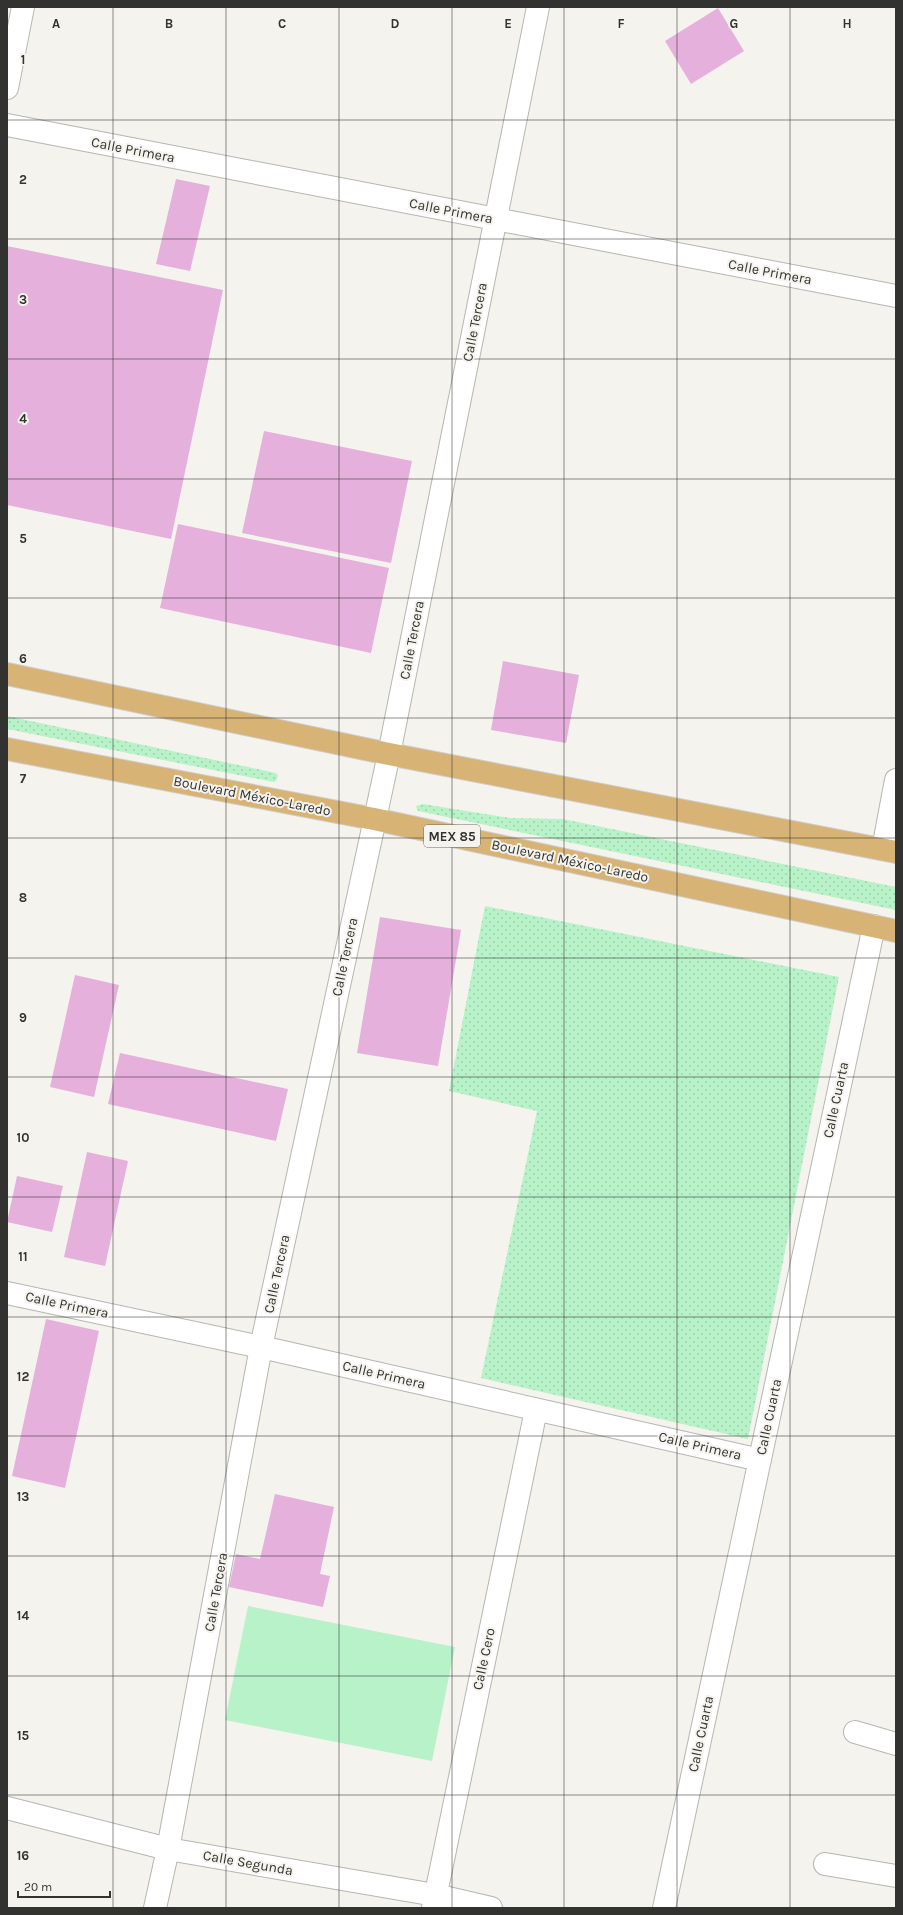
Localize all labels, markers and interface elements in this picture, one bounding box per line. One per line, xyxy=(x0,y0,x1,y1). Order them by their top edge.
text: A xyxy=(52,16,60,31)
text: B xyxy=(165,16,173,31)
text: C xyxy=(278,16,286,31)
text: D xyxy=(391,16,400,31)
text: E xyxy=(504,16,512,31)
text: F xyxy=(617,16,625,31)
text: G xyxy=(730,16,738,31)
text: H xyxy=(842,16,852,31)
text: 1 xyxy=(21,52,25,67)
street label: Calle Primera xyxy=(90,134,176,166)
text: 2 xyxy=(19,172,27,187)
street label: Calle Primera xyxy=(408,195,494,227)
street label: Calle Primera xyxy=(727,256,813,288)
street label: Calle Tercera xyxy=(459,281,491,363)
text: 3 xyxy=(19,292,27,307)
text: 4 xyxy=(19,411,27,426)
text: 5 xyxy=(19,531,27,546)
street label: Calle Tercera xyxy=(396,599,428,681)
text: 6 xyxy=(19,651,27,666)
text: 7 xyxy=(20,771,27,786)
street label: Boulevard México-Laredo xyxy=(172,772,332,820)
road number: MEX 85 xyxy=(424,825,480,847)
street label: Boulevard México-Laredo xyxy=(490,836,650,886)
text: 8 xyxy=(19,890,27,905)
street label: Calle Tercera xyxy=(328,916,362,998)
text: 9 xyxy=(19,1010,27,1025)
street label: Calle Cuarta xyxy=(820,1060,852,1140)
text: 10 xyxy=(17,1130,29,1145)
street label: Calle Tercera xyxy=(260,1233,294,1315)
text: 11 xyxy=(18,1249,28,1264)
street label: Calle Primera xyxy=(24,1288,110,1322)
street label: Calle Primera xyxy=(341,1357,427,1393)
text: 12 xyxy=(17,1369,29,1384)
street label: Calle Cuarta xyxy=(753,1377,785,1457)
street label: Calle Primera xyxy=(657,1428,743,1464)
text: 13 xyxy=(17,1489,29,1504)
street label: Calle Tercera xyxy=(201,1551,231,1633)
text: 14 xyxy=(17,1608,29,1623)
street label: Calle Cero xyxy=(469,1626,499,1692)
street label: Calle Cuarta xyxy=(685,1694,717,1774)
text: 15 xyxy=(17,1728,30,1743)
street label: Calle Segunda xyxy=(202,1847,294,1879)
text: 16 xyxy=(17,1848,29,1863)
scale bar xyxy=(18,1873,110,1899)
text: 20 m xyxy=(24,1880,52,1894)

